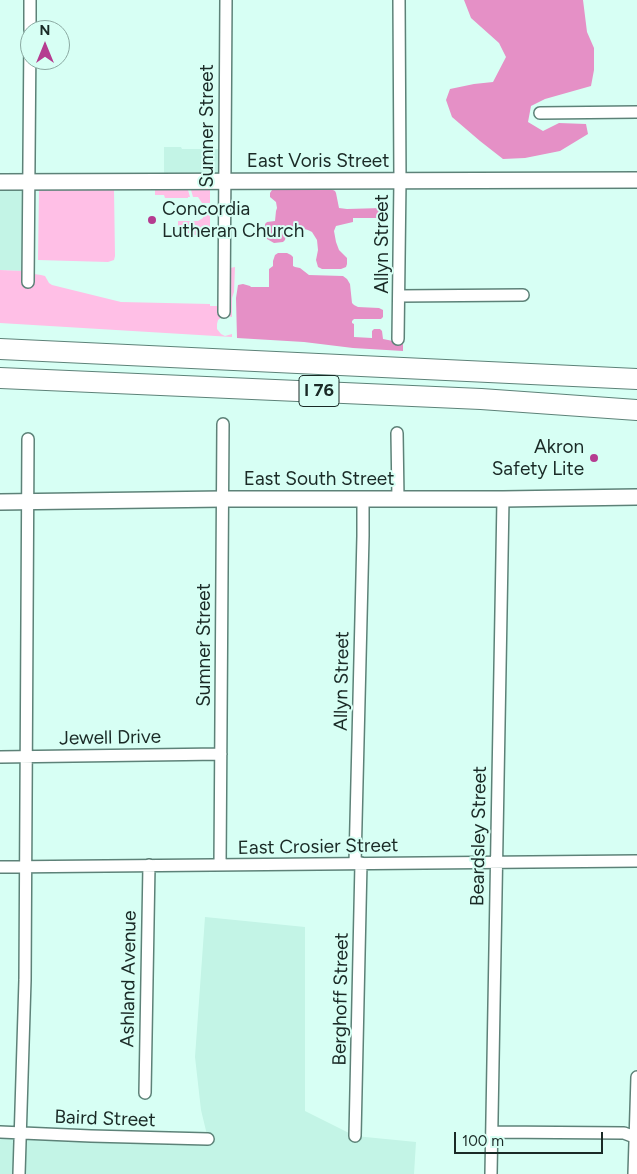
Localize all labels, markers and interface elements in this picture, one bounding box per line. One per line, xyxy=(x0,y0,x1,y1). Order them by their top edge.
north arrow xyxy=(20,20,70,70)
text: N xyxy=(40,22,50,39)
street label: Sumner Street xyxy=(196,64,218,188)
street label: East Voris Street xyxy=(247,150,389,172)
street label: Allyn Street xyxy=(371,194,393,294)
place label: Concordia Lutheran Church xyxy=(162,198,304,242)
marker: Concordia Lutheran Church xyxy=(146,214,158,226)
road number: I 76 xyxy=(299,376,339,406)
place label: Akron Safety Lite xyxy=(492,436,584,480)
marker: Akron Safety Lite xyxy=(588,452,600,464)
street label: East South Street xyxy=(244,468,394,490)
street label: Sumner Street xyxy=(193,583,215,707)
street label: Allyn Street xyxy=(330,631,354,731)
street label: Jewell Drive xyxy=(59,726,161,750)
street label: Beardsley Street xyxy=(466,766,492,906)
street label: East Crosier Street xyxy=(237,834,399,860)
street label: Ashland Avenue xyxy=(116,910,142,1048)
street label: Berghoff Street xyxy=(328,932,354,1066)
street label: Baird Street xyxy=(54,1106,156,1132)
scale bar xyxy=(457,1122,606,1154)
text: 100 m xyxy=(462,1132,504,1150)

